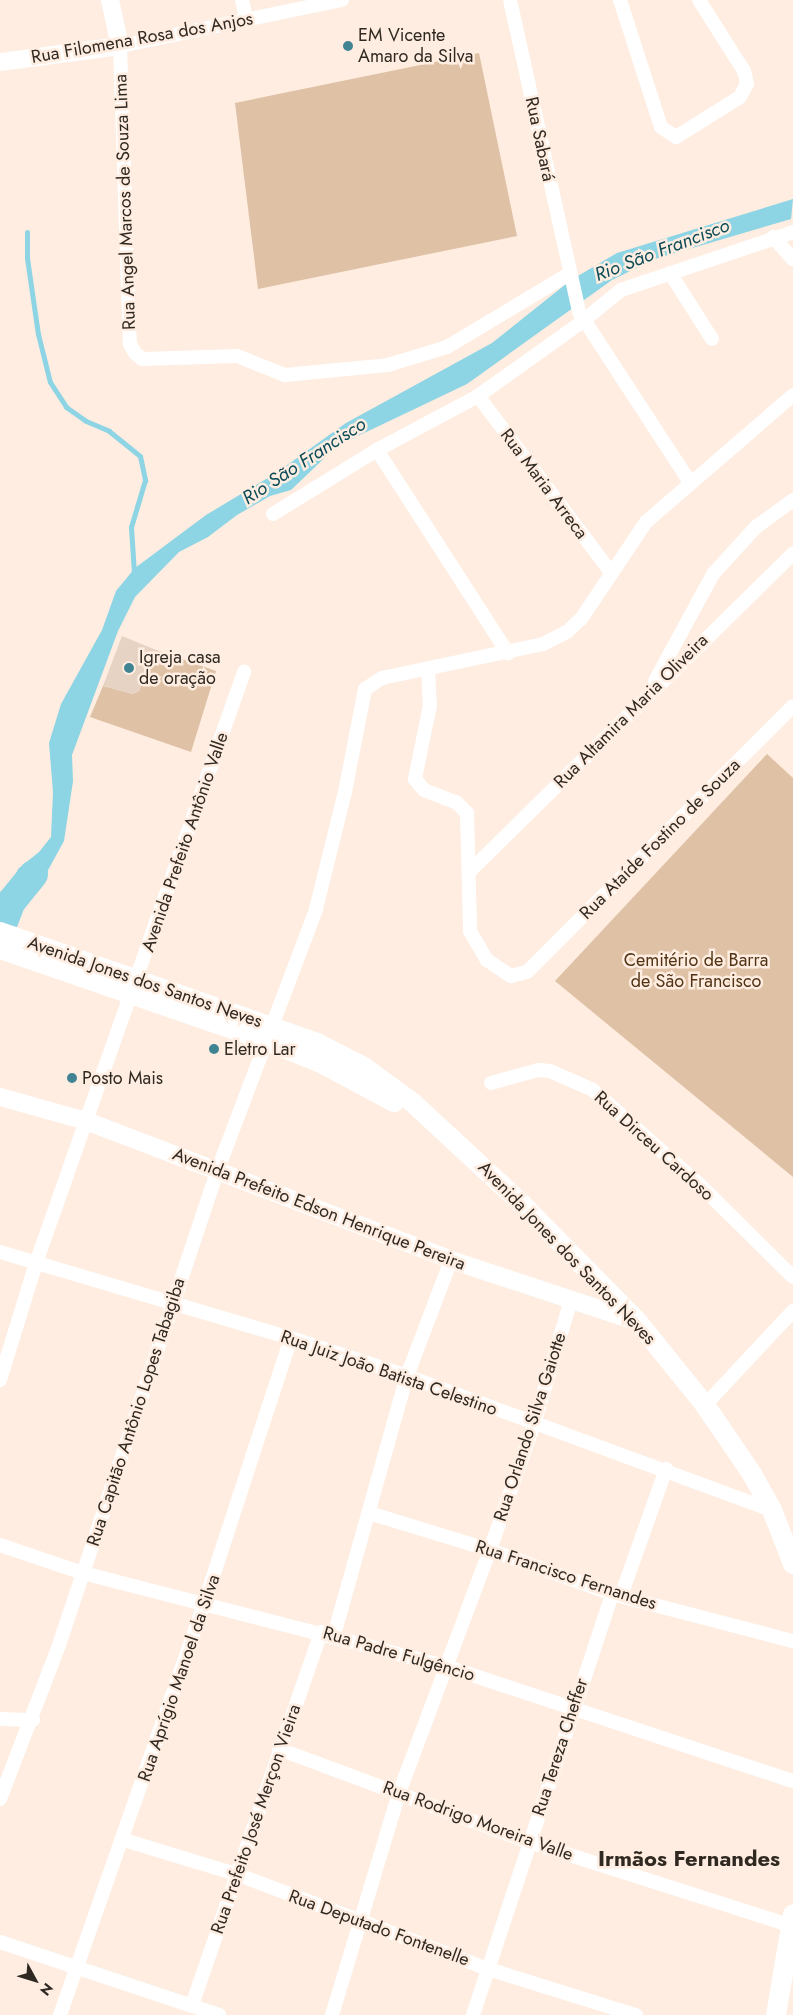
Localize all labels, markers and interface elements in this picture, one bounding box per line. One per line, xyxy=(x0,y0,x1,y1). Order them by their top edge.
street label: Rua Filomena Rosa dos Anjos xyxy=(29,8,255,68)
place label: EM Vicente Amaro da Silva xyxy=(358,25,473,68)
marker: EM Vicente Amaro da Silva xyxy=(342,40,354,52)
street label: Rua Angel Marcos de Souza Lima xyxy=(110,74,140,330)
street label: Rua Sabará xyxy=(521,95,559,183)
water label: Rio São Francisco xyxy=(591,214,733,286)
water label: Rio São Francisco xyxy=(238,413,370,509)
street label: Rua Maria Arreca xyxy=(496,425,592,543)
street label: Rua Altamira Maria Oliveira xyxy=(549,629,713,793)
place label: Igreja casa de oração xyxy=(139,647,221,690)
marker: Igreja casa de oração xyxy=(123,662,135,674)
street label: Avenida Prefeito Antônio Valle xyxy=(137,729,233,955)
street label: Rua Ataíde Fostino de Souza xyxy=(575,754,745,924)
street label: Avenida Jones dos Santos Neves xyxy=(25,932,265,1032)
park label: Cemitério de Barra de São Francisco xyxy=(624,950,768,992)
place label: Eletro Lar xyxy=(224,1038,296,1060)
marker: Eletro Lar xyxy=(208,1043,220,1055)
place label: Posto Mais xyxy=(82,1067,163,1089)
marker: Posto Mais xyxy=(66,1072,78,1084)
street label: Rua Dirceu Cardoso xyxy=(590,1087,718,1205)
street label: Avenida Prefeito Edson Henrique Pereira xyxy=(170,1143,468,1275)
street label: Avenida Jones dos Santos Neves xyxy=(474,1157,660,1349)
street label: Rua Capitão Antônio Lopes Tabagiba xyxy=(82,1275,190,1549)
street label: Rua Juiz João Batista Celestino xyxy=(278,1326,500,1420)
street label: Rua Orlando Silva Gaiotte xyxy=(489,1330,571,1524)
street label: Rua Francisco Fernandes xyxy=(473,1536,659,1614)
street label: Rua Aprígio Manoel da Silva xyxy=(133,1572,225,1784)
street label: Rua Padre Fulgêncio xyxy=(321,1622,477,1686)
street label: Rua Tereza Cheffer xyxy=(528,1675,592,1819)
street label: Rua Prefeito José Merçon Vieira xyxy=(206,1701,306,1937)
street label: Rua Rodrigo Moreira Valle xyxy=(380,1776,576,1866)
district label: Irmãos Fernandes xyxy=(598,1846,780,1872)
street label: Rua Deputado Fontenelle xyxy=(286,1885,472,1971)
north arrow xyxy=(10,1955,60,2005)
text: N xyxy=(35,1979,58,2000)

